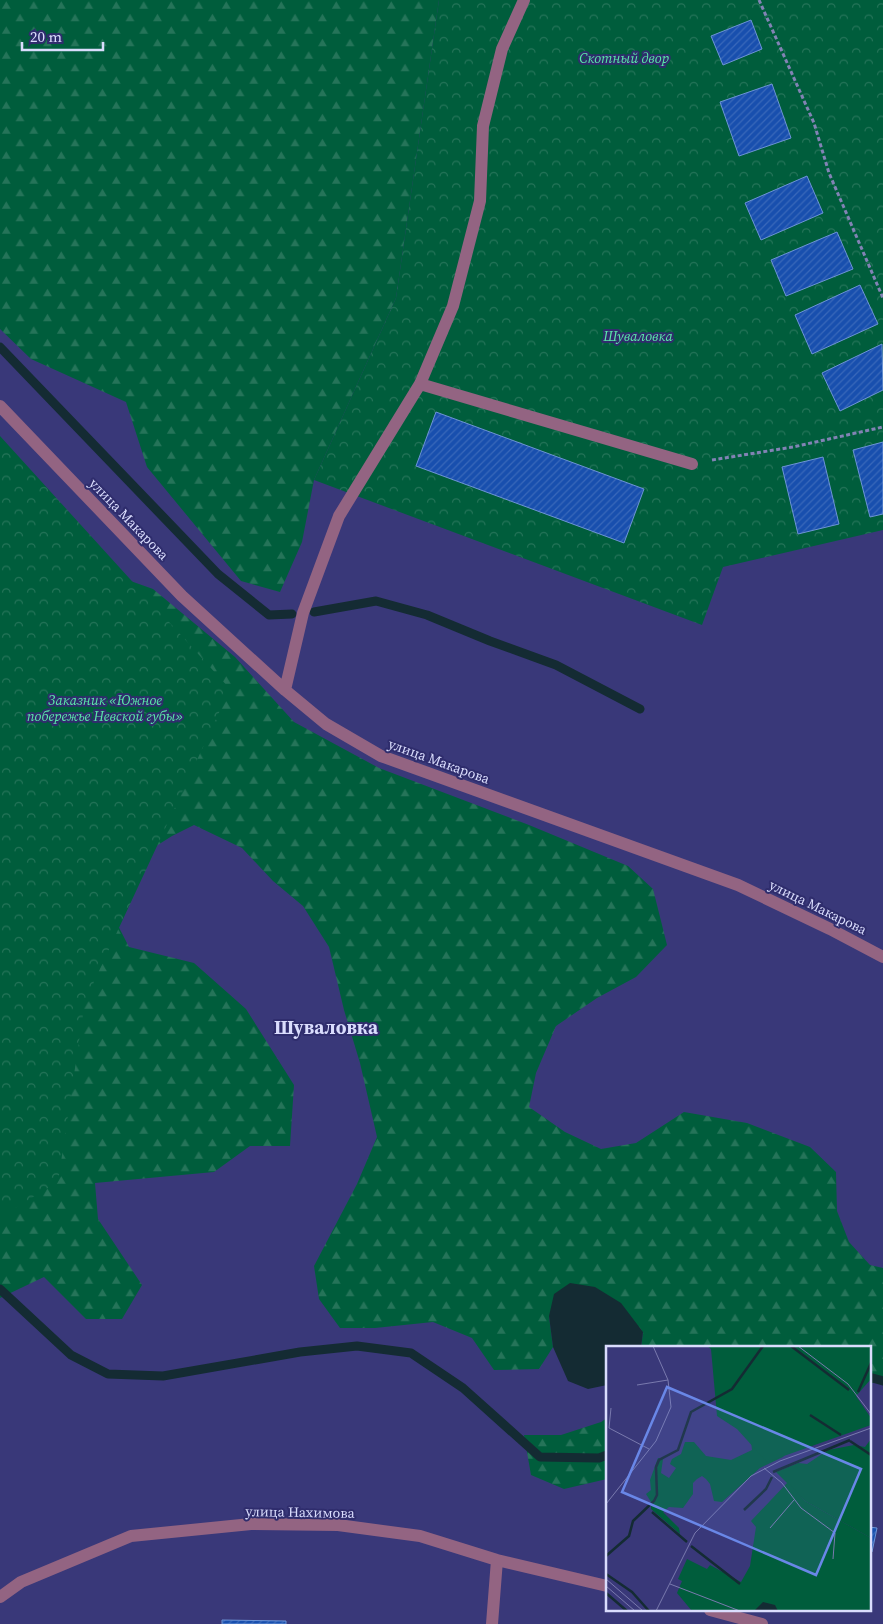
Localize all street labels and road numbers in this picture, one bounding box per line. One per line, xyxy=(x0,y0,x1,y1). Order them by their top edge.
street label: улица Макарова xyxy=(85,474,174,565)
street label: улица Макарова xyxy=(385,733,493,789)
street label: улица Макарова xyxy=(766,875,871,940)
street label: улица Нахимова xyxy=(245,1501,356,1523)

